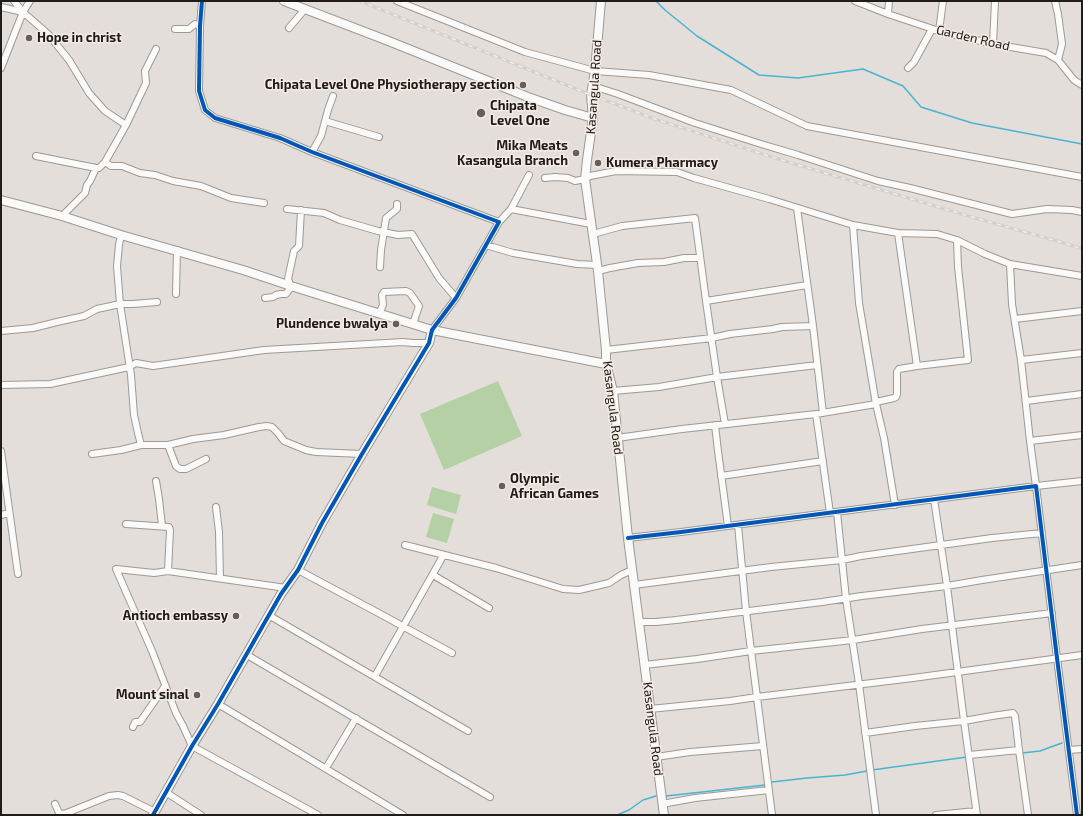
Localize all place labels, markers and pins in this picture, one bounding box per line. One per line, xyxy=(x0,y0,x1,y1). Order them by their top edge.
place label: Hope in christ xyxy=(37,30,122,46)
marker: Hope in christ xyxy=(24,33,34,43)
place label: Chipata Level One Physiotherapy section xyxy=(265,77,515,93)
marker: Chipata Level One Physiotherapy section xyxy=(518,80,528,90)
place label: Chipata Level One xyxy=(490,98,550,129)
marker: Chipata Level One xyxy=(475,107,487,119)
place label: Mika Meats Kasangula Branch xyxy=(457,138,568,169)
marker: Mika Meats Kasangula Branch xyxy=(571,148,581,158)
place label: Kumera Pharmacy xyxy=(606,155,718,171)
marker: Kumera Pharmacy xyxy=(593,158,603,168)
place label: Plundence bwalya xyxy=(276,316,388,332)
marker: Plundence bwalya xyxy=(391,319,401,329)
place label: Olympic African Games xyxy=(510,471,599,502)
marker: Olympic African Games xyxy=(497,481,507,491)
place label: Antioch embassy xyxy=(123,608,228,624)
marker: Antioch embassy xyxy=(231,611,241,621)
place label: Mount sinal xyxy=(116,687,189,703)
marker: Mount sinal xyxy=(192,690,202,700)

